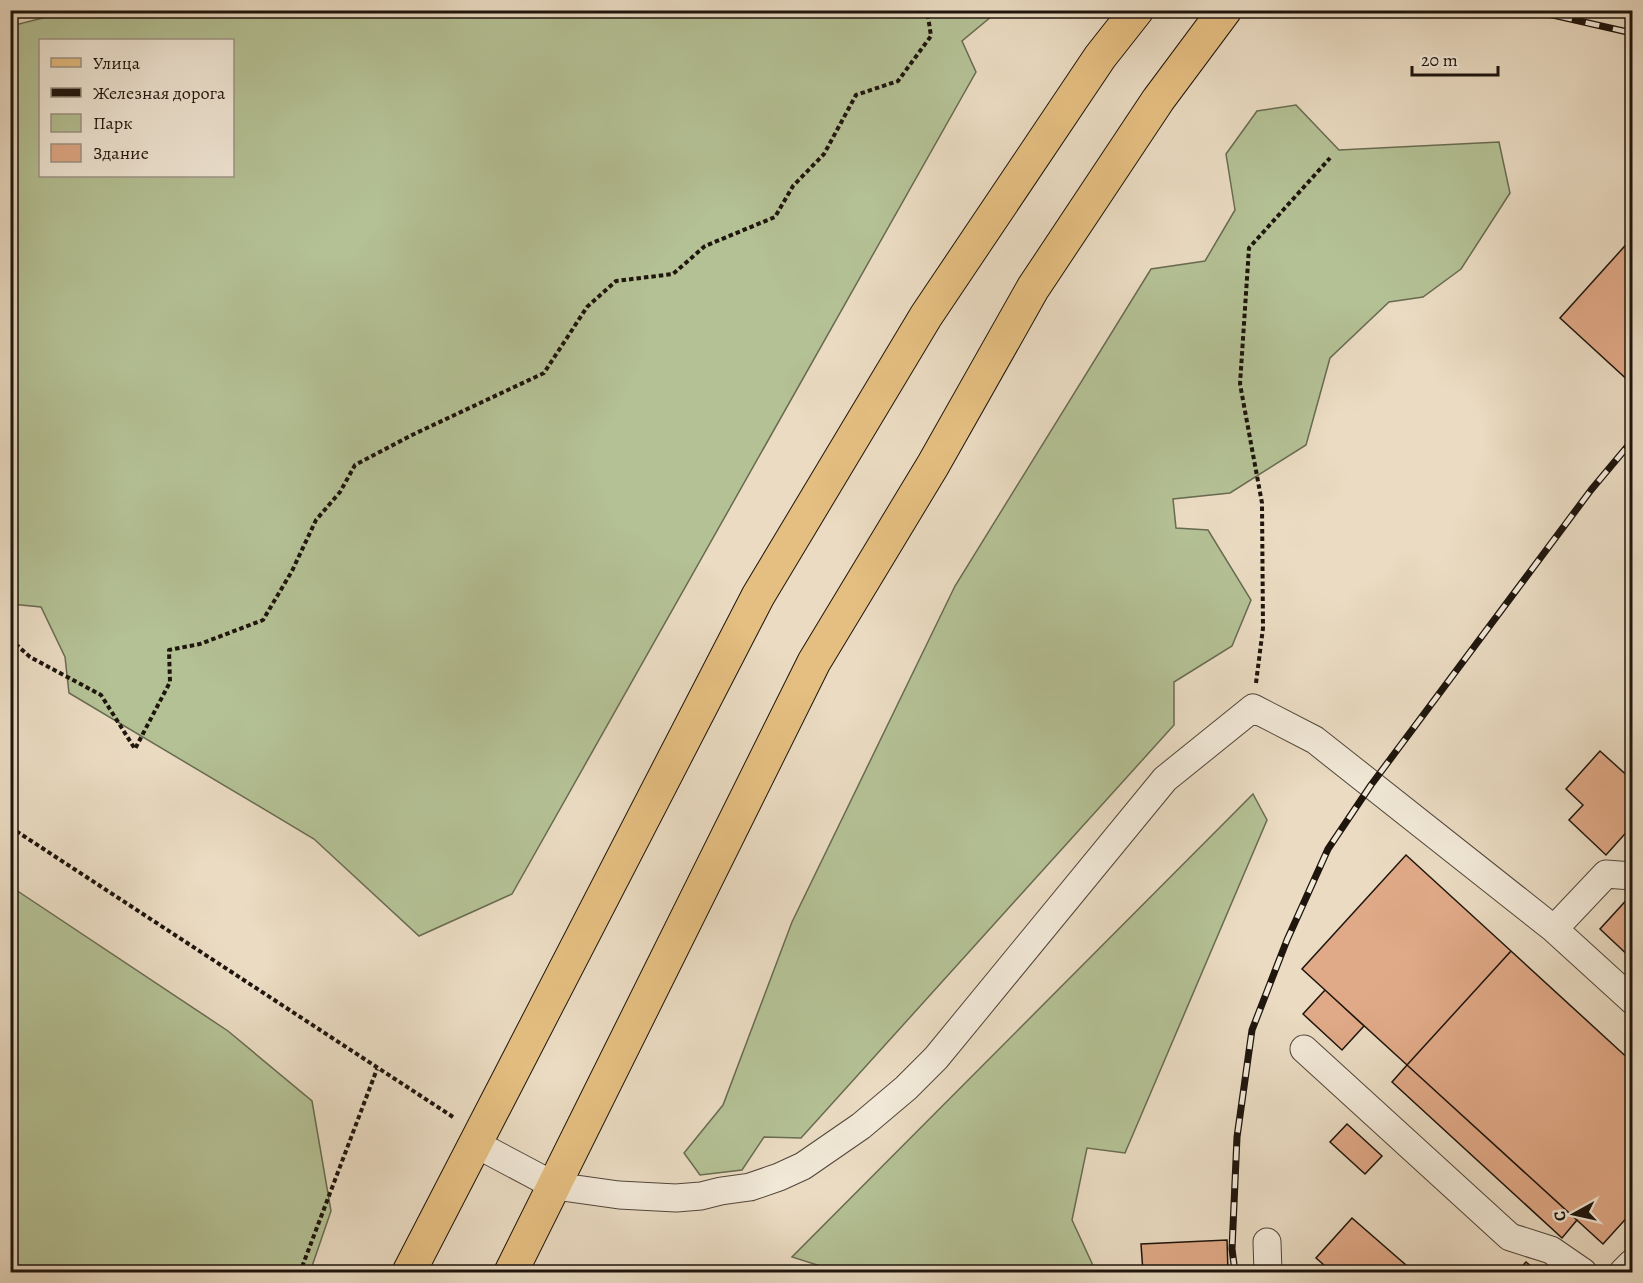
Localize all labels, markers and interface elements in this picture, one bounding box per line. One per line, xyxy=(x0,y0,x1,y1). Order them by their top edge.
legend xyxy=(39,39,234,177)
scale bar xyxy=(1412,39,1498,77)
text: 20 m xyxy=(1421,48,1458,72)
text: Улица xyxy=(93,51,141,75)
text: Железная дорога xyxy=(93,81,226,105)
text: Парк xyxy=(93,111,133,135)
text: Здание xyxy=(93,141,149,165)
north arrow xyxy=(1544,1184,1604,1244)
text: С xyxy=(1549,1209,1572,1222)

